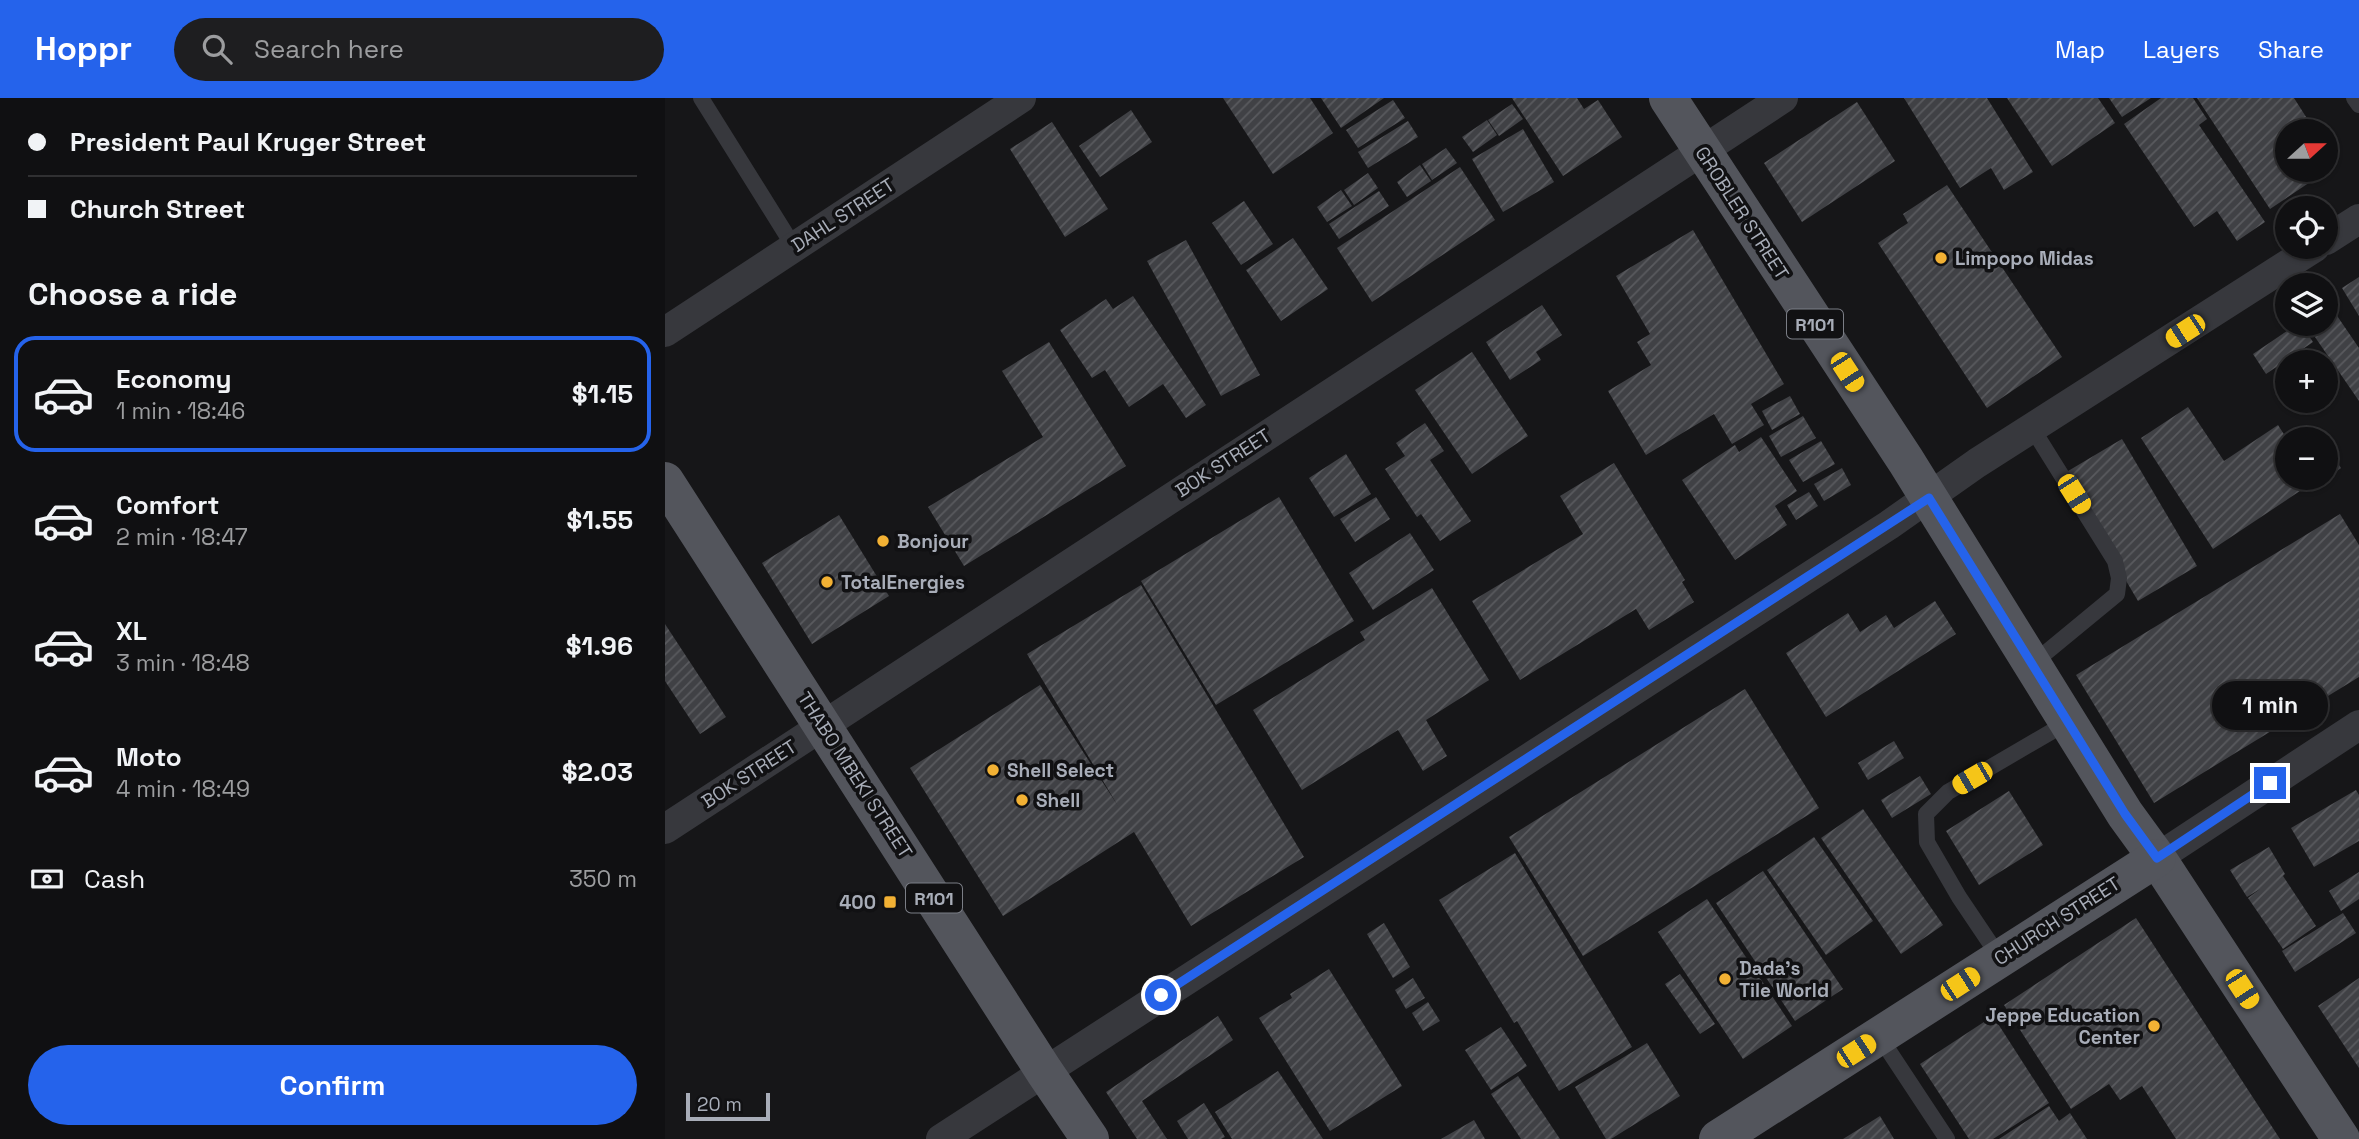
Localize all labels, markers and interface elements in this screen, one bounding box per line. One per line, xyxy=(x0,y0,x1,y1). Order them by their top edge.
search box xyxy=(174,18,664,81)
text: Hoppr xyxy=(35,28,132,70)
icon: search xyxy=(198,30,236,68)
text: Search here xyxy=(254,32,404,66)
text: Map xyxy=(2055,34,2105,65)
text: Layers xyxy=(2143,34,2220,65)
text: Share xyxy=(2258,34,2324,65)
north arrow xyxy=(2275,119,2338,182)
map controls xyxy=(2275,119,2338,490)
text: President Paul Kruger Street xyxy=(70,125,426,159)
street label: GROBLER STREET xyxy=(1690,142,1794,284)
street label: DAHL STREET xyxy=(787,172,899,258)
text: Church Street xyxy=(70,192,245,226)
button: locate xyxy=(2275,196,2338,259)
place label: Limpopo Midas xyxy=(1955,246,2094,271)
marker: Limpopo Midas xyxy=(1933,250,1949,266)
button: layers xyxy=(2275,273,2338,336)
text: Choose a ride xyxy=(28,274,238,314)
road number: R101 xyxy=(1787,309,1843,338)
car xyxy=(2162,311,2209,351)
car xyxy=(1827,349,1868,395)
button: + xyxy=(2275,350,2338,413)
text: Economy xyxy=(116,362,232,396)
icon: car xyxy=(32,363,95,426)
text: $1.15 xyxy=(572,377,633,411)
text: 1 min · 18:46 xyxy=(116,396,245,426)
street label: BOK STREET xyxy=(1171,423,1275,503)
button: − xyxy=(2275,427,2338,490)
car xyxy=(2054,471,2095,517)
text: Comfort xyxy=(116,488,219,522)
icon: car xyxy=(32,489,95,552)
text: $1.55 xyxy=(567,503,633,537)
text: 2 min · 18:47 xyxy=(116,522,248,552)
place label: Bonjour xyxy=(897,529,969,554)
marker: Bonjour xyxy=(875,533,891,549)
place label: TotalEnergies xyxy=(841,570,965,595)
marker: TotalEnergies xyxy=(819,574,835,590)
text: XL xyxy=(116,614,147,648)
icon: car xyxy=(32,615,95,678)
text: $1.96 xyxy=(566,629,633,663)
text: 3 min · 18:48 xyxy=(116,648,250,678)
callout: 1 min xyxy=(2212,682,2328,730)
street label: THABO MBEKI STREET xyxy=(792,687,918,863)
text: 1 min xyxy=(2242,690,2298,720)
street label: BOK STREET xyxy=(697,734,801,814)
text: Moto xyxy=(116,740,182,774)
icon: car xyxy=(32,741,95,804)
text: $2.03 xyxy=(562,755,633,789)
place label: Shell Select xyxy=(1007,758,1114,783)
car xyxy=(1949,758,1996,798)
marker: Shell Select xyxy=(985,762,1001,778)
route end xyxy=(2254,767,2286,799)
text: 4 min · 18:49 xyxy=(116,774,250,804)
place label: Shell xyxy=(1036,788,1080,813)
marker: Shell xyxy=(1014,792,1030,808)
icon: cash xyxy=(28,860,66,898)
text: Cash xyxy=(84,862,145,896)
text: 350 m xyxy=(569,864,637,894)
street label: CHURCH STREET xyxy=(1989,871,2125,971)
road number: R101 xyxy=(906,884,962,912)
place label: 400 xyxy=(839,890,876,915)
marker: 400 xyxy=(882,894,898,910)
place label: Dada's Tile World xyxy=(1739,956,1829,1003)
car xyxy=(1937,964,1984,1004)
car xyxy=(2222,966,2263,1012)
marker: Dada's Tile World xyxy=(1717,971,1733,987)
route start xyxy=(1145,979,1177,1011)
place label: Jeppe Education Center xyxy=(1985,1003,2140,1050)
marker: Jeppe Education Center xyxy=(2146,1018,2162,1034)
car xyxy=(1833,1031,1880,1071)
button: Confirm xyxy=(28,1045,637,1125)
scale bar xyxy=(686,1090,770,1122)
text: 20 m xyxy=(697,1092,742,1117)

